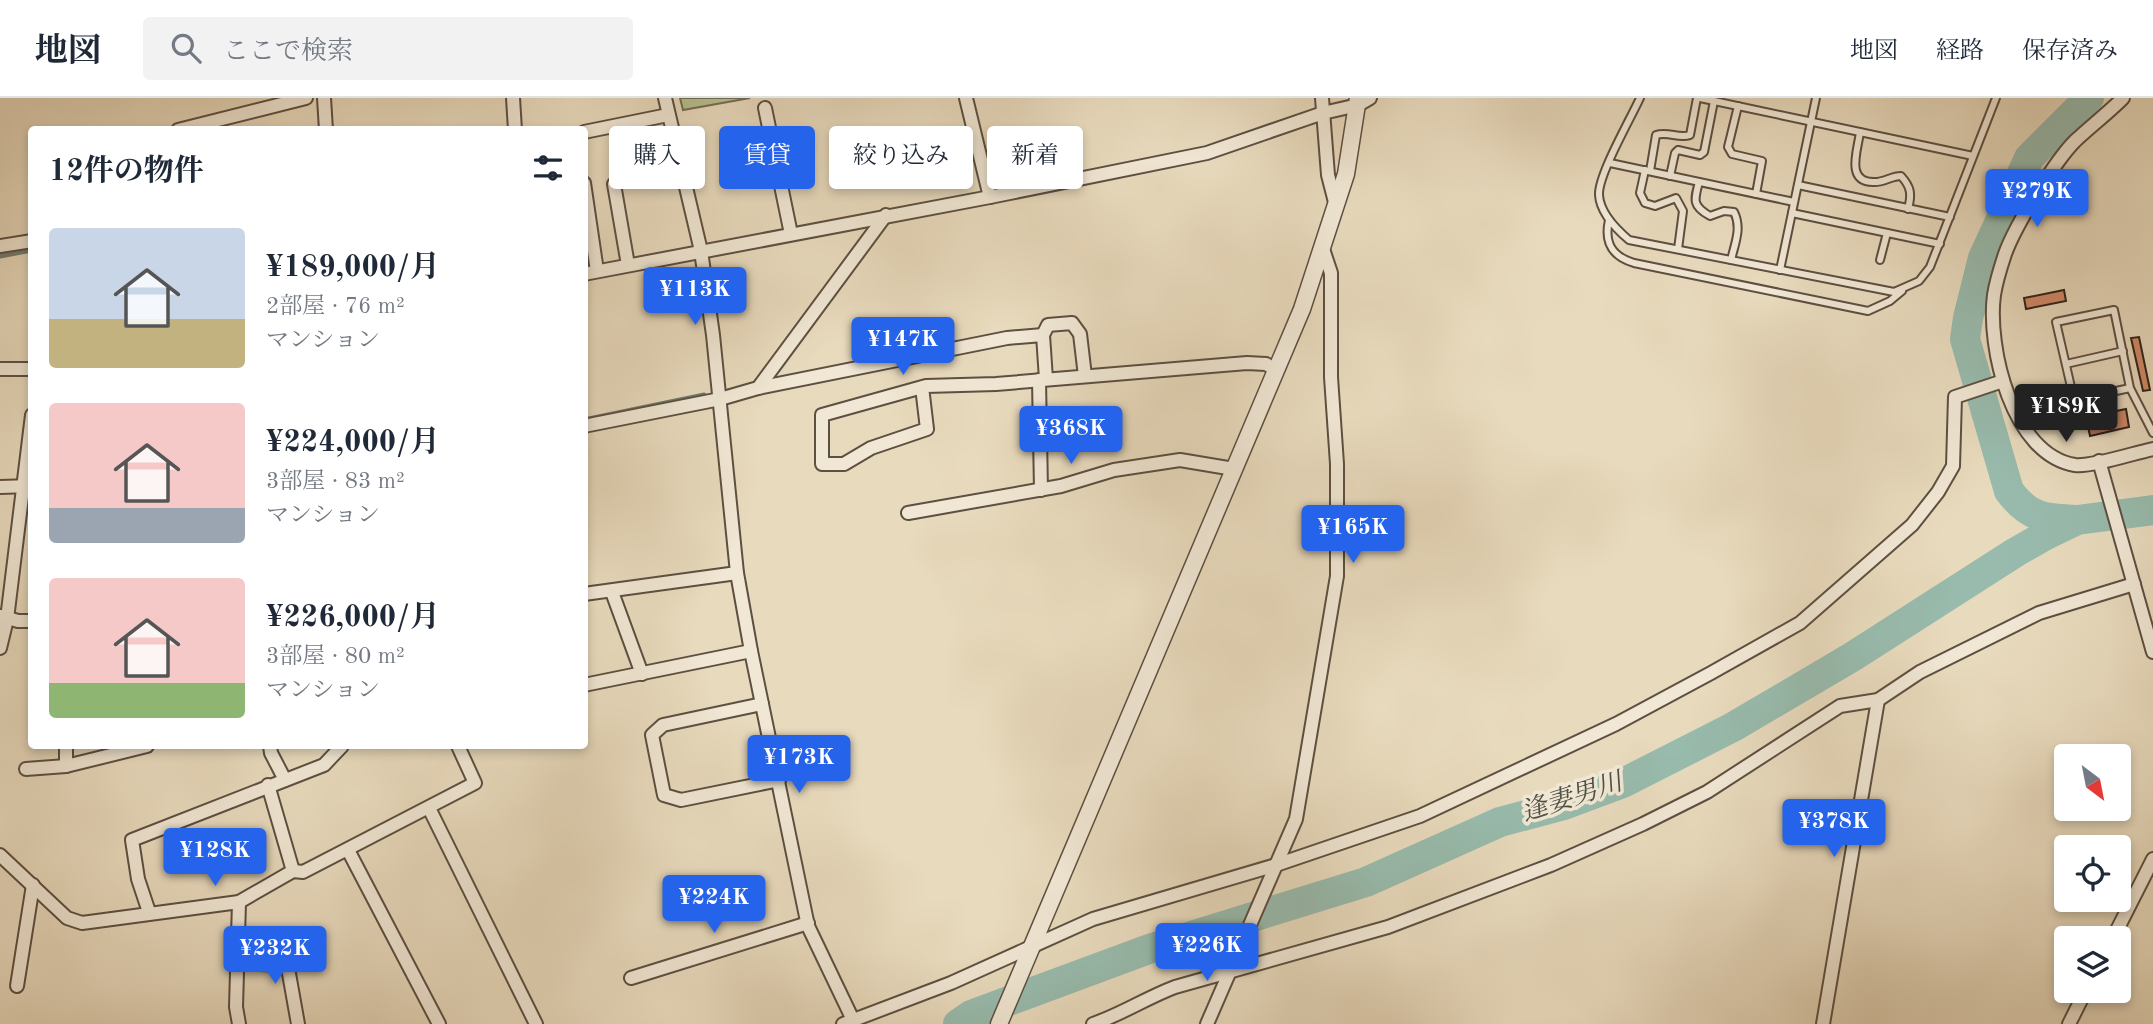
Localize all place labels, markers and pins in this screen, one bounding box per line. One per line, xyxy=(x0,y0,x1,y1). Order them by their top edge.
pin: ¥279K xyxy=(1988,170,2086,229)
pin: ¥113K xyxy=(646,268,744,327)
pin: ¥147K xyxy=(854,317,952,377)
pin: ¥189K xyxy=(2017,384,2115,444)
pin: ¥368K xyxy=(1022,406,1120,466)
pin: ¥165K xyxy=(1304,505,1402,565)
pin: ¥173K xyxy=(750,736,848,795)
pin: ¥378K xyxy=(1785,800,1883,859)
pin: ¥128K xyxy=(166,828,264,888)
pin: ¥224K xyxy=(665,876,763,935)
pin: ¥226K xyxy=(1158,924,1256,983)
pin: ¥232K xyxy=(226,926,324,986)

